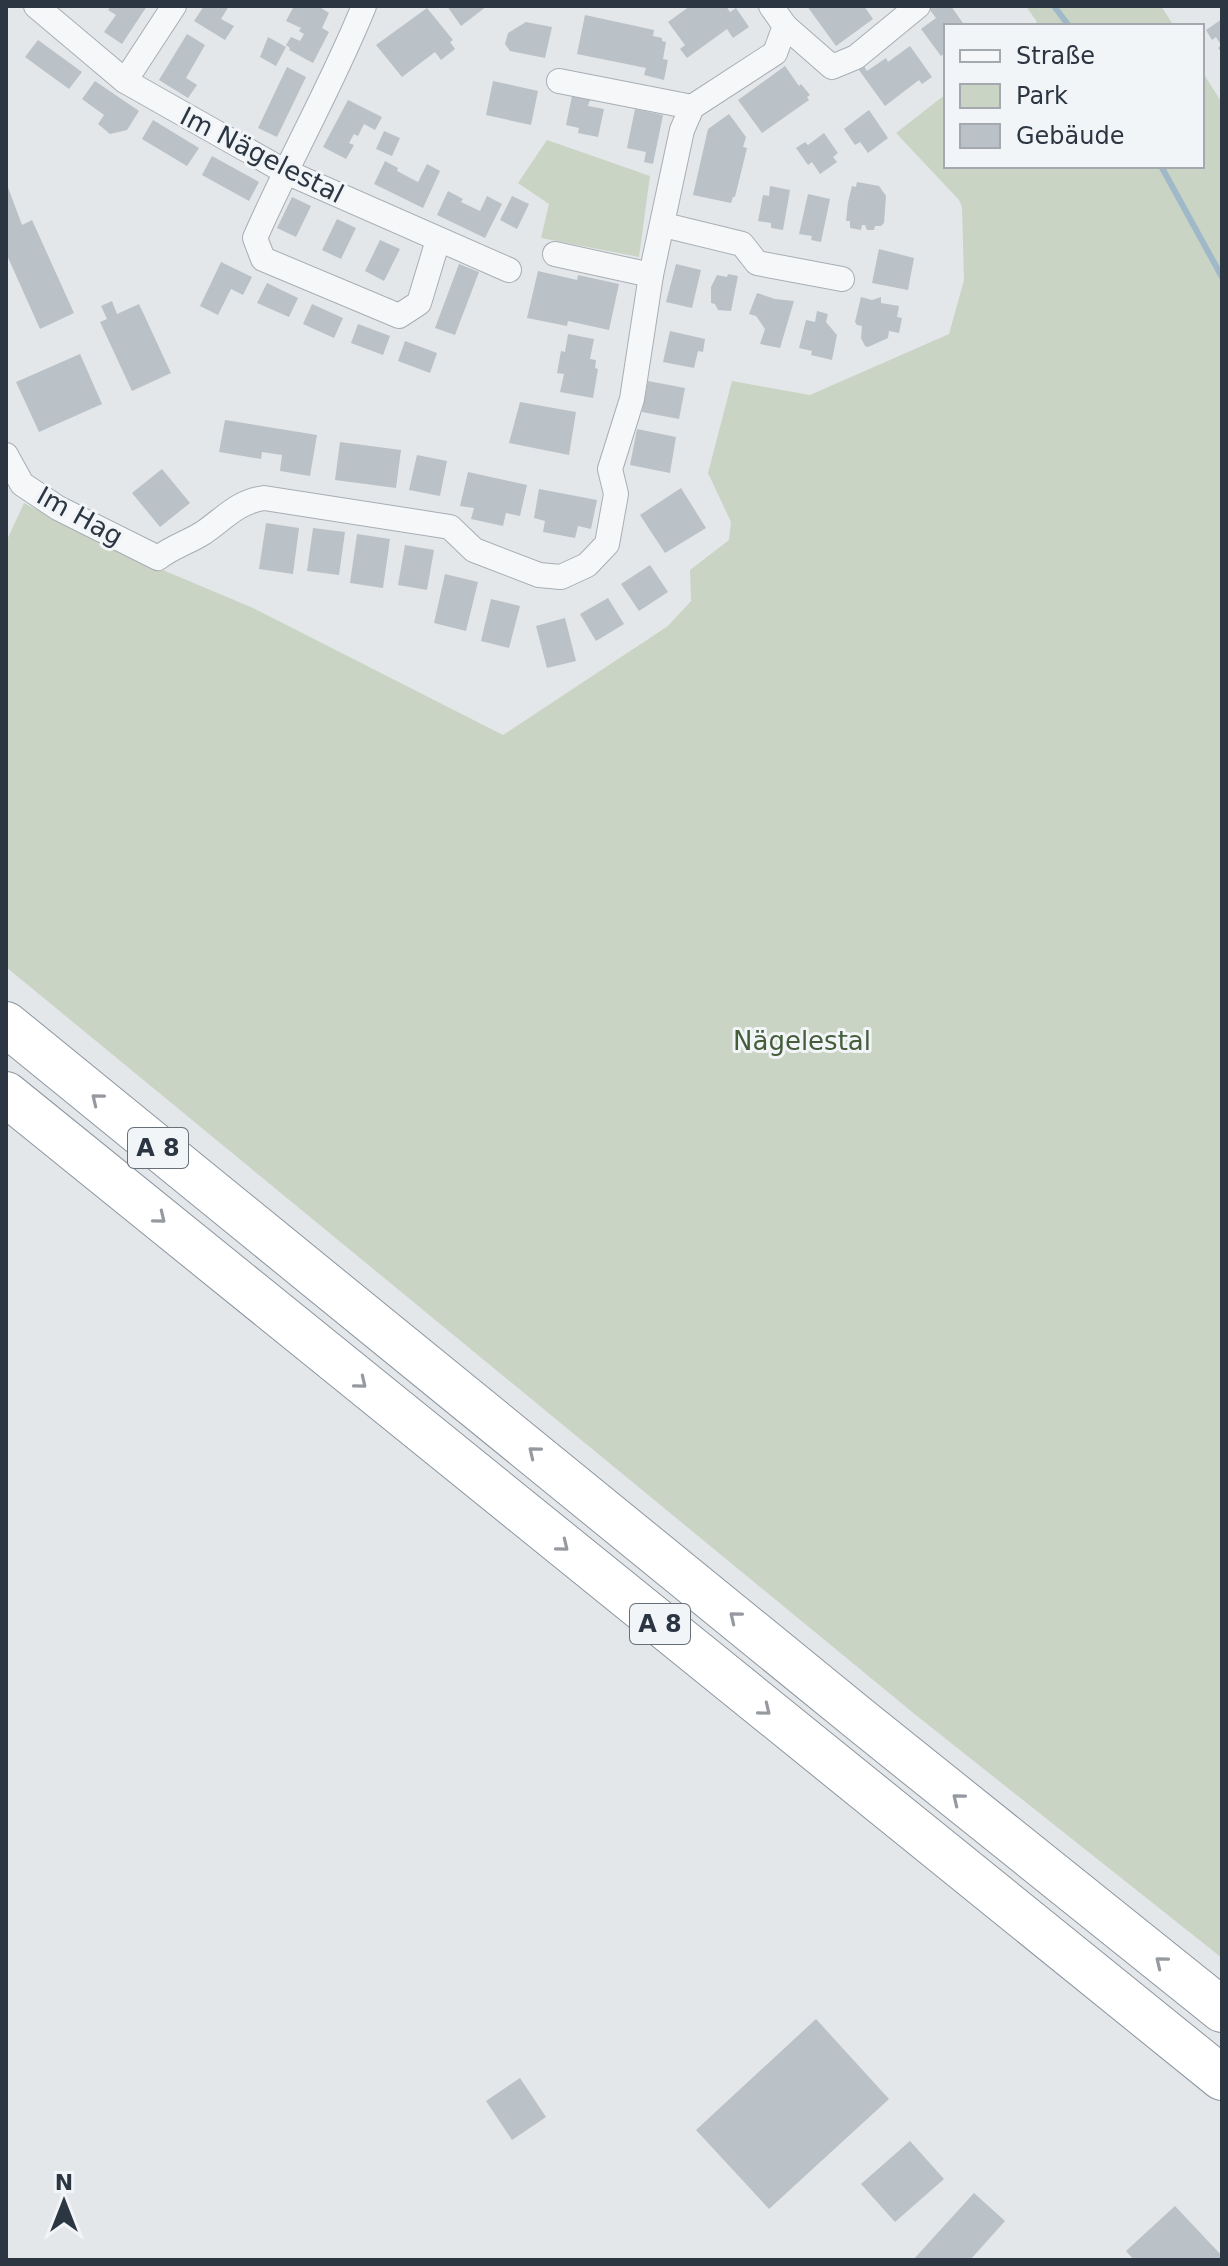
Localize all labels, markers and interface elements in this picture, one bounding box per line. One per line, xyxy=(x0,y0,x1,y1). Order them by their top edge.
legend xyxy=(944,24,1204,168)
text: Straße xyxy=(1016,42,1095,70)
text: Park xyxy=(1016,82,1068,110)
street label: Im Nägelestal xyxy=(175,101,349,209)
text: Gebäude xyxy=(1016,122,1125,150)
street label: Im Hag xyxy=(32,480,128,552)
park label: Nägelestal xyxy=(733,1026,871,1056)
one-way arrow xyxy=(91,1094,106,1108)
road number: A 8 xyxy=(128,1128,188,1168)
one-way arrow xyxy=(150,1209,165,1223)
one-way arrow xyxy=(352,1373,367,1387)
one-way arrow xyxy=(528,1447,543,1462)
one-way arrow xyxy=(554,1536,568,1551)
road number: A 8 xyxy=(630,1604,690,1644)
one-way arrow xyxy=(729,1612,744,1627)
one-way arrow xyxy=(756,1700,770,1715)
one-way arrow xyxy=(952,1794,967,1808)
one-way arrow xyxy=(1155,1957,1170,1971)
north arrow xyxy=(24,2162,104,2242)
text: N xyxy=(55,2170,73,2195)

